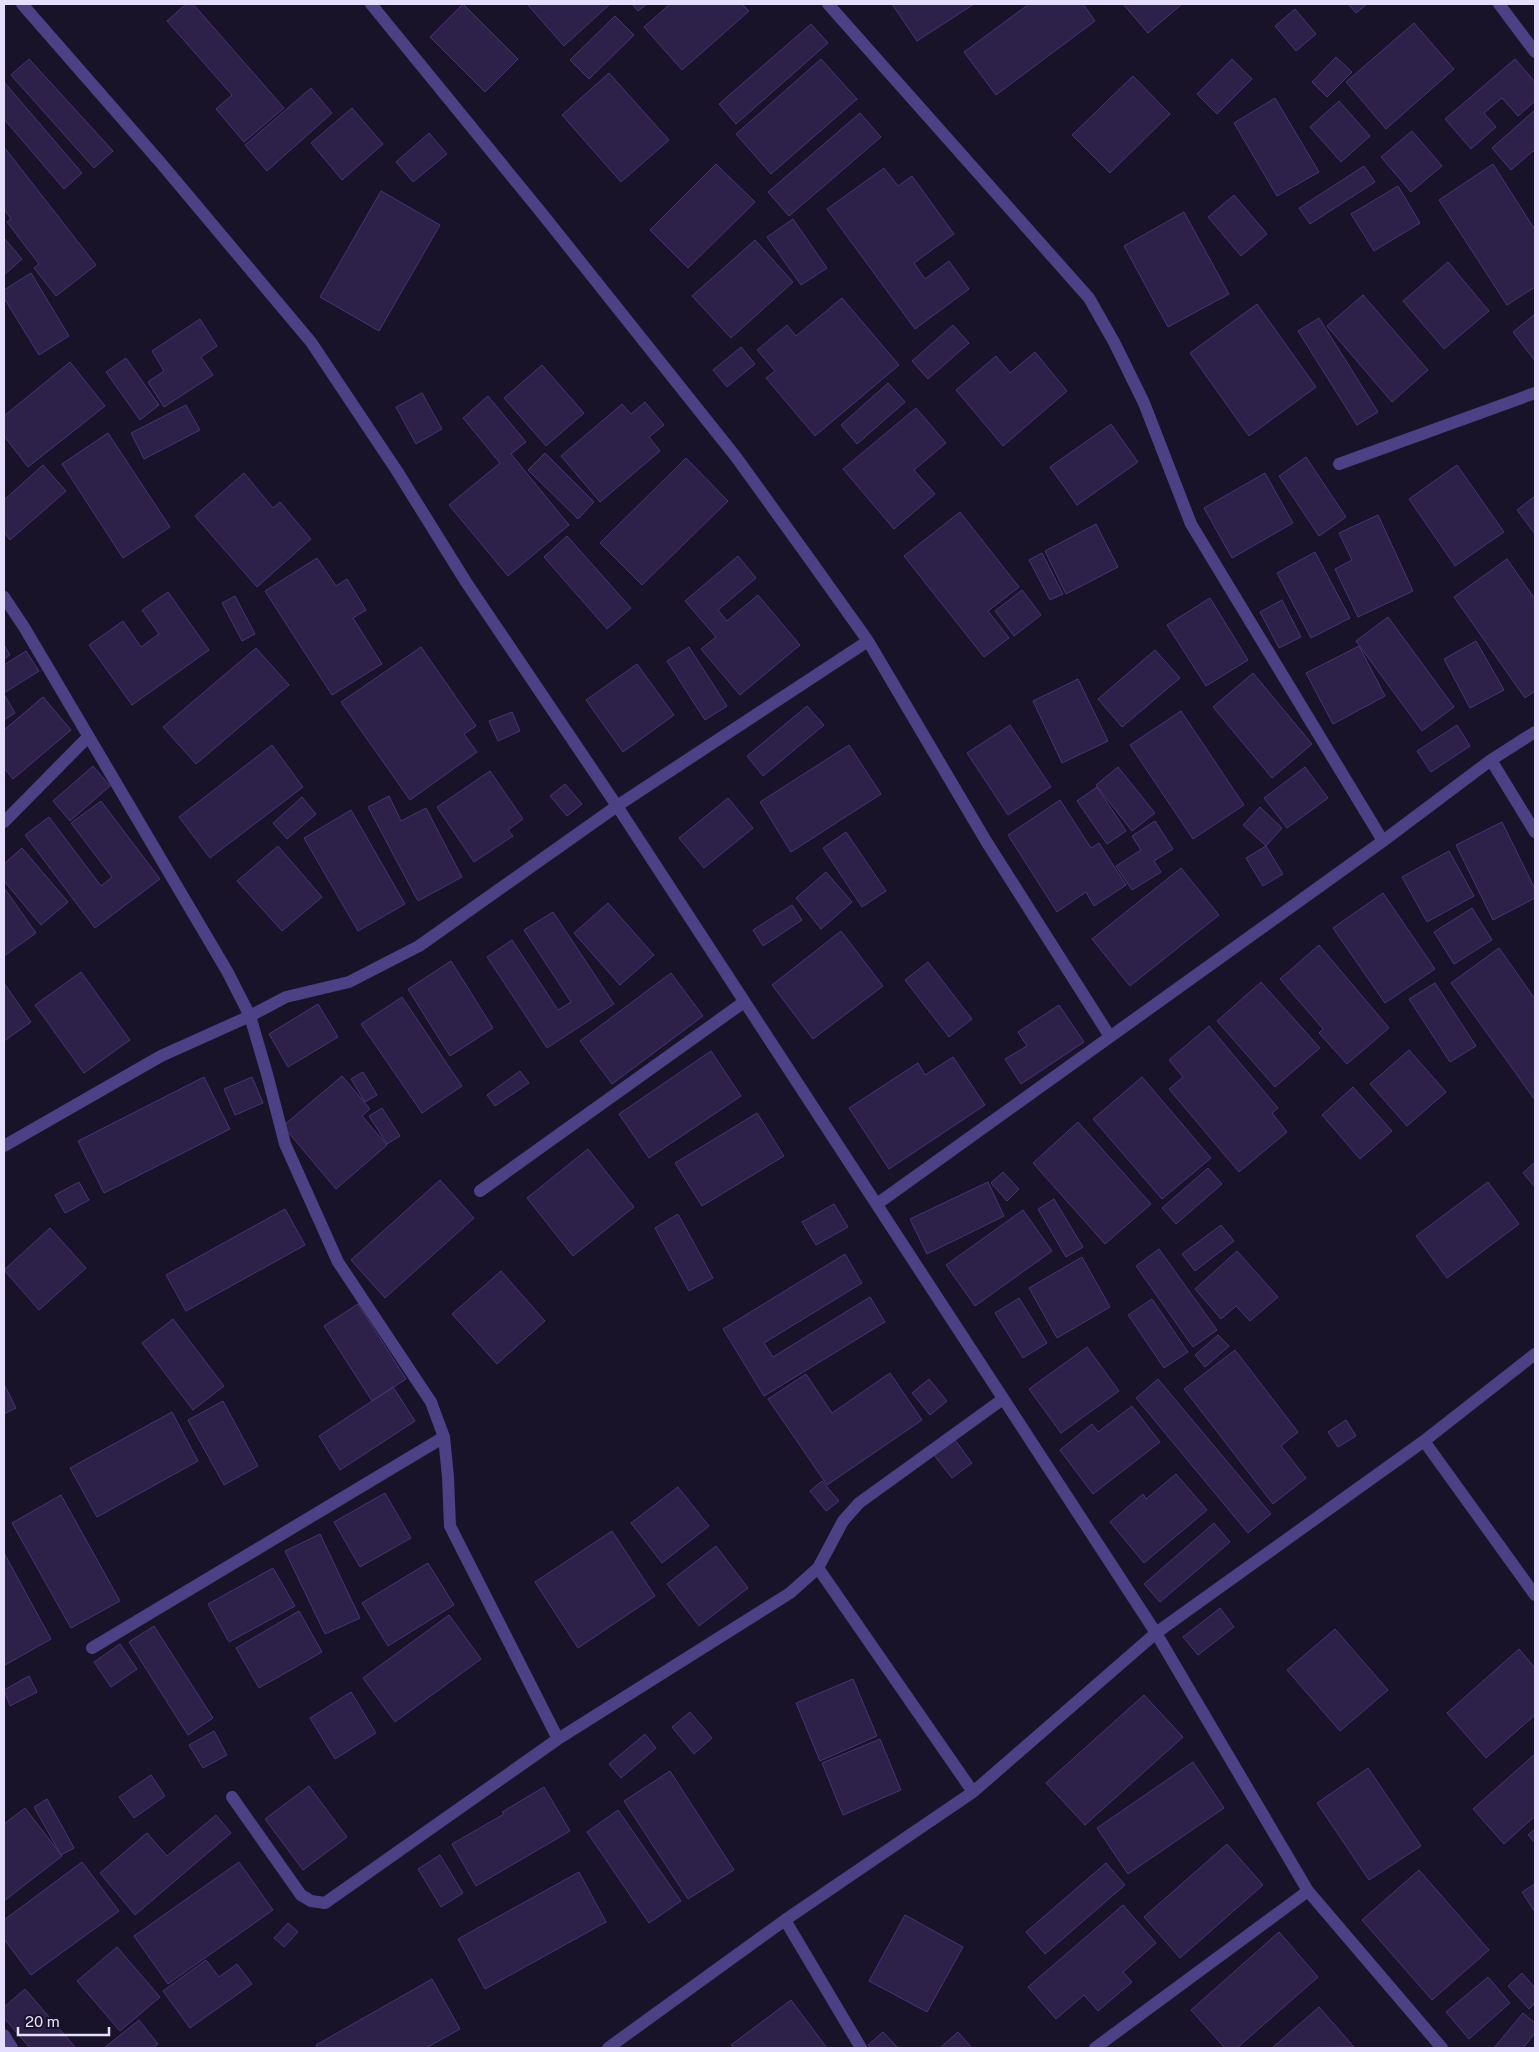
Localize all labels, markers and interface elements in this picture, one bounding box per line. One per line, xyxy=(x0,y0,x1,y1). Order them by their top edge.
scale bar xyxy=(18,2004,109,2036)
text: 20 m xyxy=(25,2013,60,2030)

